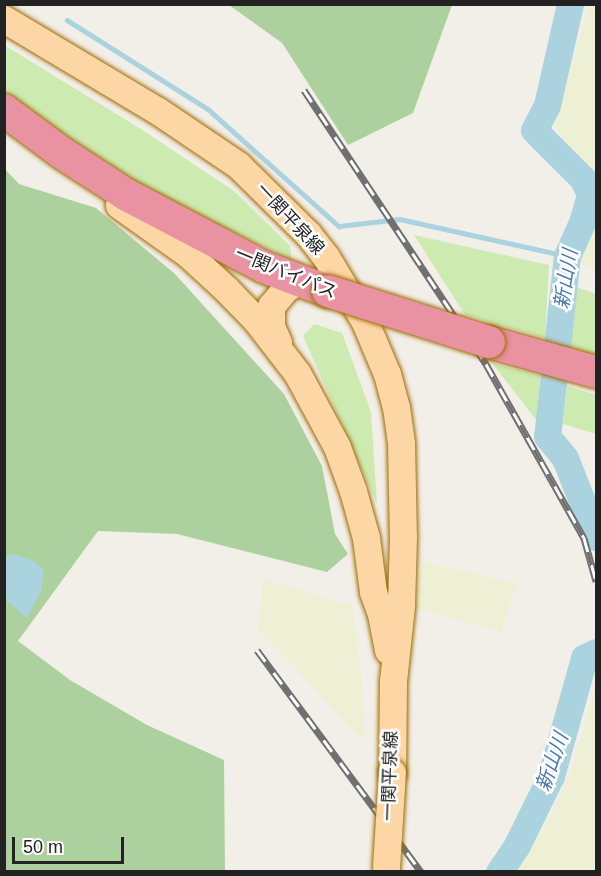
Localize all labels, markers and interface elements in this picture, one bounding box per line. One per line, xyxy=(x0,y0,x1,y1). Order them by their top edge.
street label: 一関平泉線 xyxy=(251,179,329,259)
street label: 一関バイパス xyxy=(232,243,340,303)
water label: 新山川 xyxy=(549,247,583,311)
water label: 新山川 xyxy=(531,730,573,794)
street label: 一関平泉線 xyxy=(378,731,402,821)
scale bar xyxy=(15,825,128,863)
text: 50 m xyxy=(23,837,63,857)

